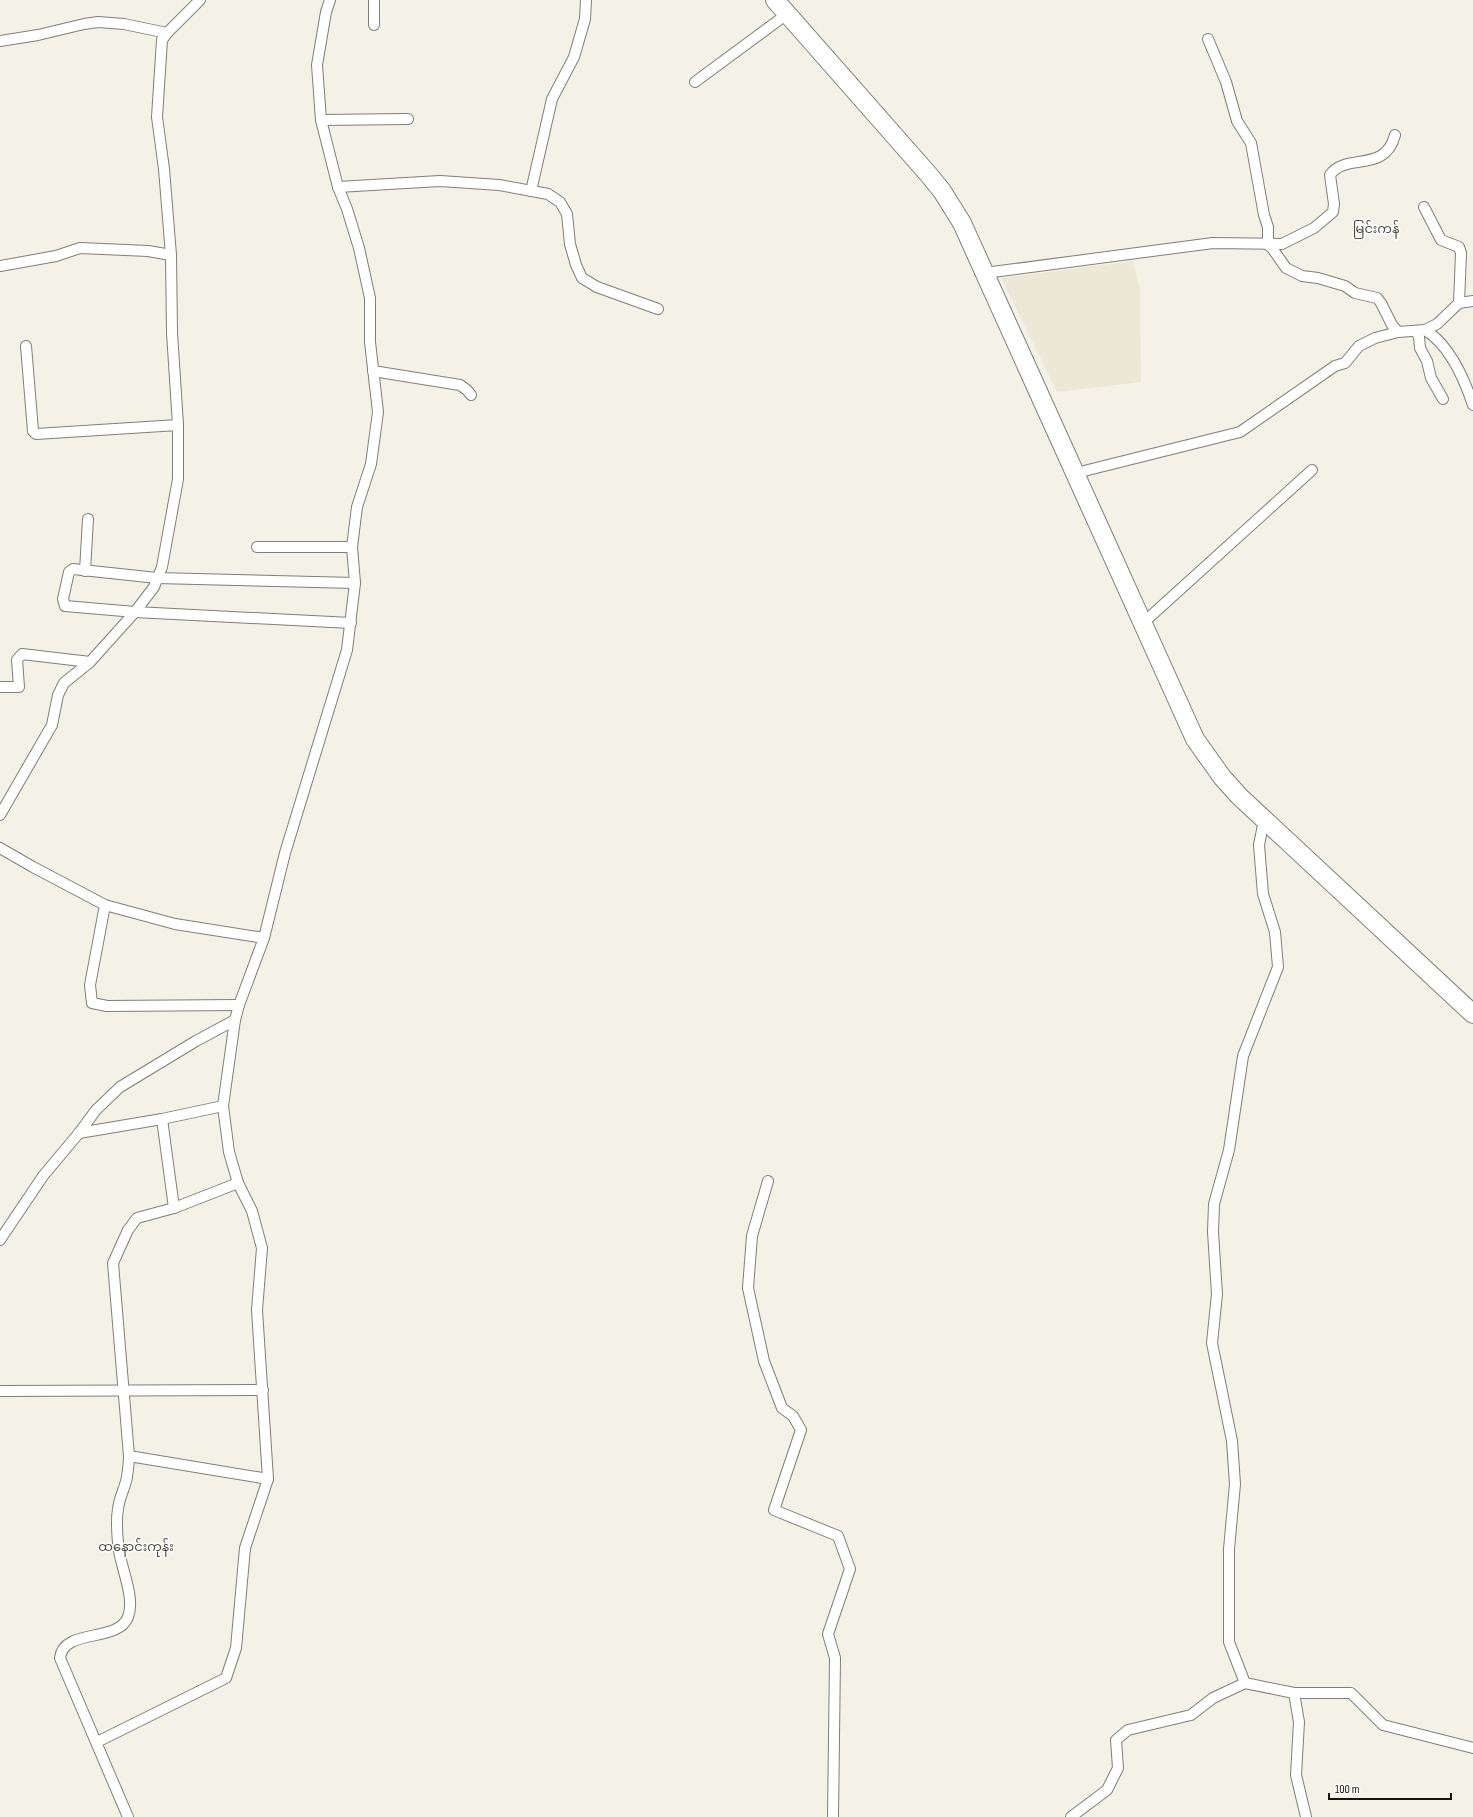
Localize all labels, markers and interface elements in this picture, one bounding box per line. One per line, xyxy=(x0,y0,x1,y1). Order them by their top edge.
district label: မြင်းကန် xyxy=(1353,220,1399,239)
district label: ထနောင်းကုန်း xyxy=(98,1538,174,1557)
scale bar xyxy=(1329,1775,1451,1801)
text: 100 m xyxy=(1335,1782,1360,1797)

